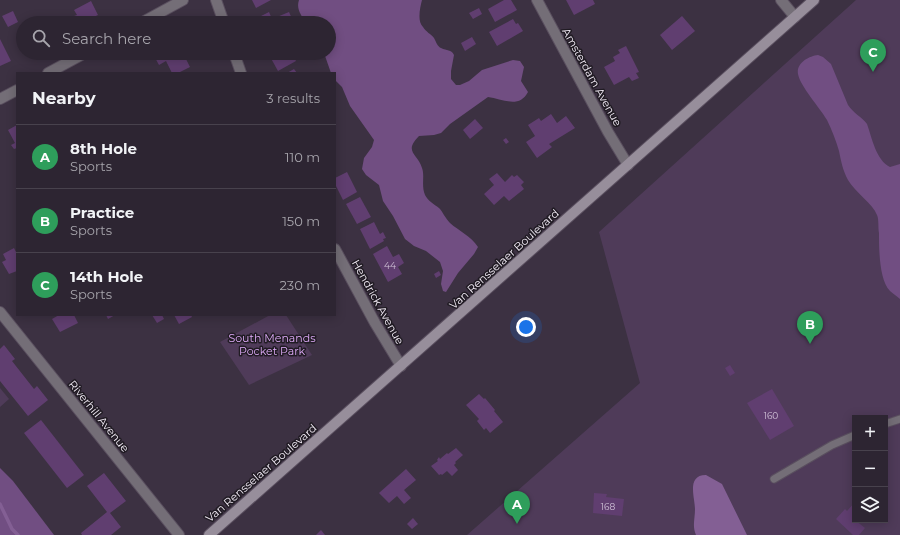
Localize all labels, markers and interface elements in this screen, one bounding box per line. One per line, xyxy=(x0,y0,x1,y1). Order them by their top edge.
search box xyxy=(16,16,336,60)
street label: Amsterdam Avenue xyxy=(559,25,625,129)
icon: search xyxy=(30,27,52,49)
text: Search here xyxy=(62,29,151,48)
pin: C xyxy=(860,39,886,72)
text: Nearby xyxy=(32,88,96,108)
text: 3 results xyxy=(266,90,320,106)
text: 8th Hole xyxy=(70,139,137,158)
text: A xyxy=(40,149,50,165)
text: 110 m xyxy=(285,149,320,165)
text: Sports xyxy=(70,158,112,174)
text: Practice xyxy=(70,203,134,222)
street label: Van Rensselaer Boulevard xyxy=(446,206,562,312)
text: B xyxy=(40,213,50,229)
text: 150 m xyxy=(282,213,320,229)
text: Sports xyxy=(70,222,112,238)
street label: Hendrick Avenue xyxy=(349,257,407,347)
house number: 44 xyxy=(384,260,396,271)
text: 14th Hole xyxy=(70,267,143,286)
text: C xyxy=(40,277,50,293)
text: 230 m xyxy=(279,277,320,293)
text: Sports xyxy=(70,286,112,302)
pin: B xyxy=(797,311,823,344)
your location xyxy=(516,317,536,337)
park label: South Menands Pocket Park xyxy=(228,331,316,358)
street label: Riverhill Avenue xyxy=(66,377,132,455)
house number: 160 xyxy=(764,410,778,421)
map controls xyxy=(852,415,888,523)
button: + xyxy=(852,415,888,451)
street label: Van Rensselaer Boulevard xyxy=(203,421,319,525)
button: − xyxy=(852,451,888,487)
button: layers xyxy=(852,487,888,523)
pin: A xyxy=(504,491,530,524)
house number: 168 xyxy=(601,501,615,512)

